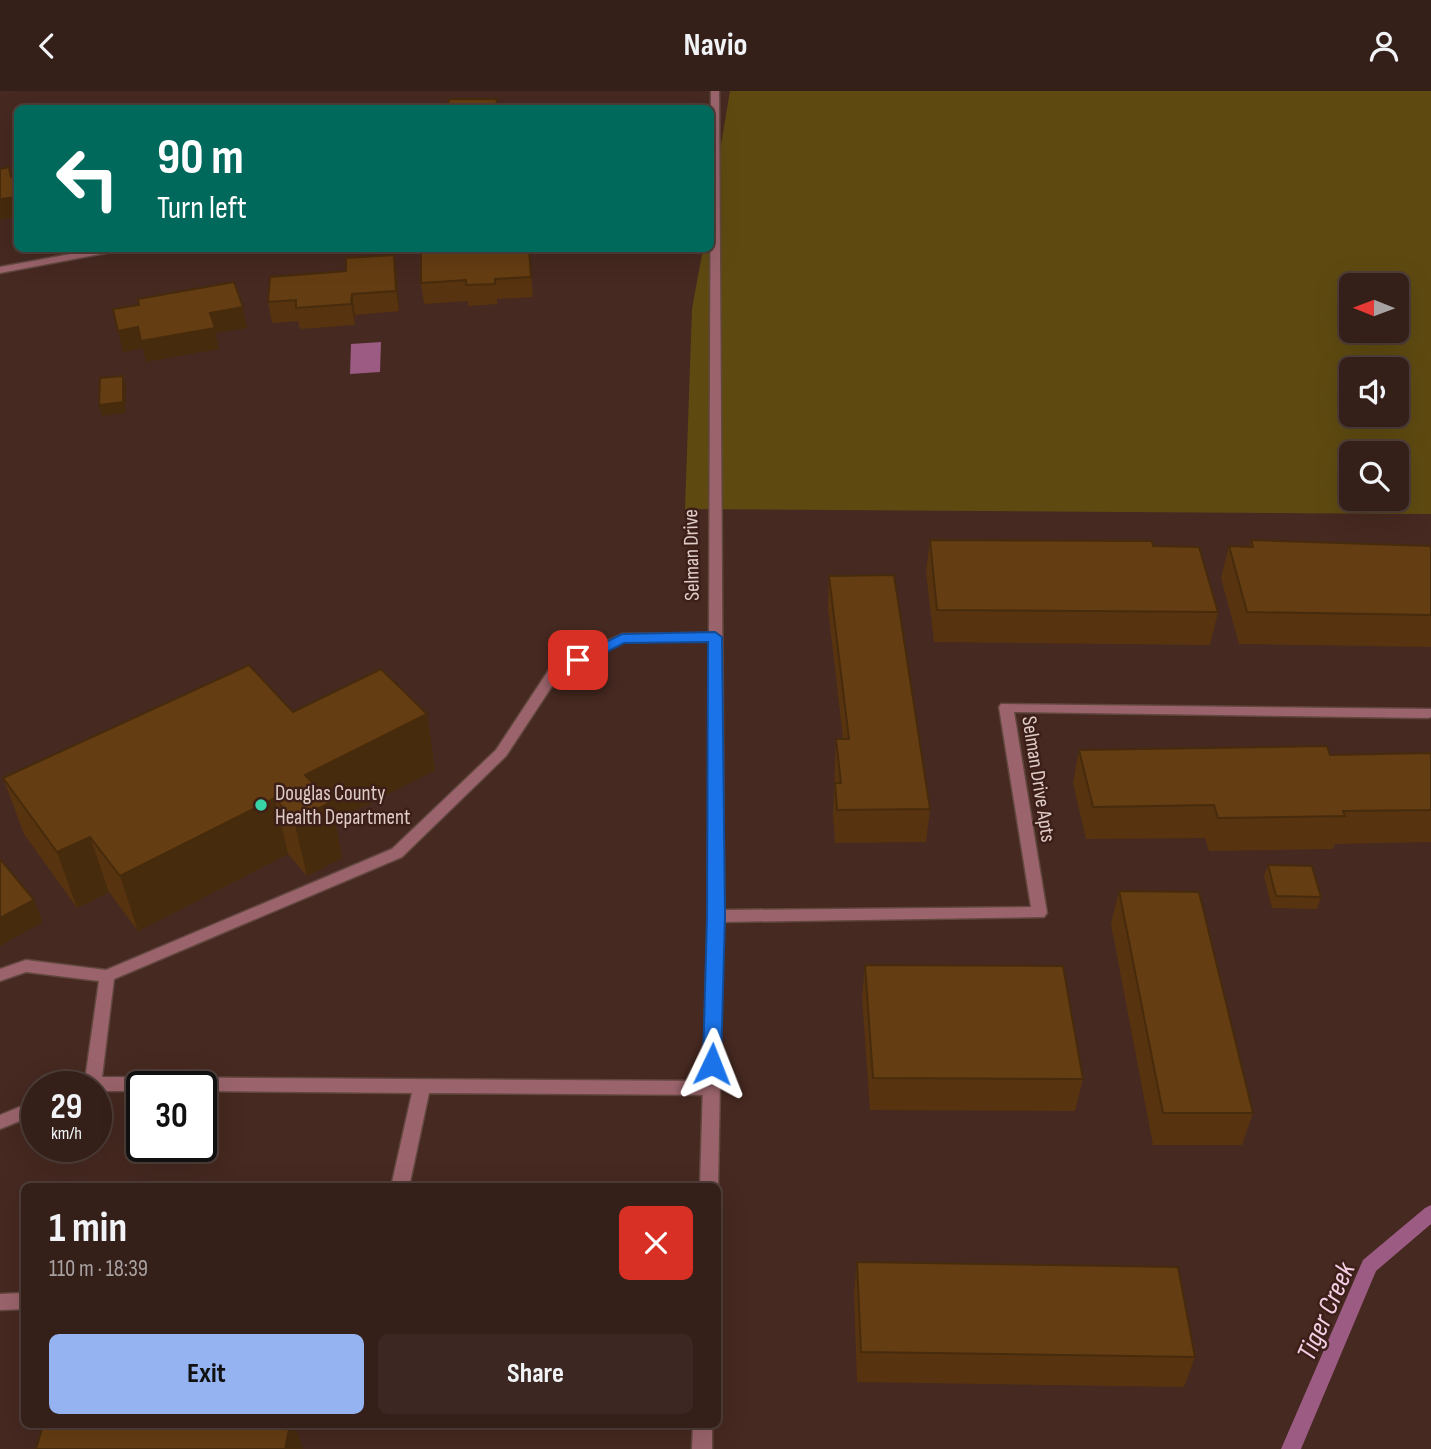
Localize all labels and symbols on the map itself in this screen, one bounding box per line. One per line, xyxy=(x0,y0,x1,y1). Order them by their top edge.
north arrow xyxy=(1339,273,1409,343)
street label: Selman Drive xyxy=(678,509,705,601)
pin xyxy=(548,630,608,690)
street label: Selman Drive Apts xyxy=(1016,714,1061,844)
place label: Douglas County Health Department xyxy=(275,781,411,830)
marker: Douglas County Health Department xyxy=(253,797,269,813)
position arrow xyxy=(675,1027,749,1101)
speed limit sign: 30 xyxy=(126,1071,217,1162)
water label: Tiger Creek xyxy=(1290,1256,1363,1366)

